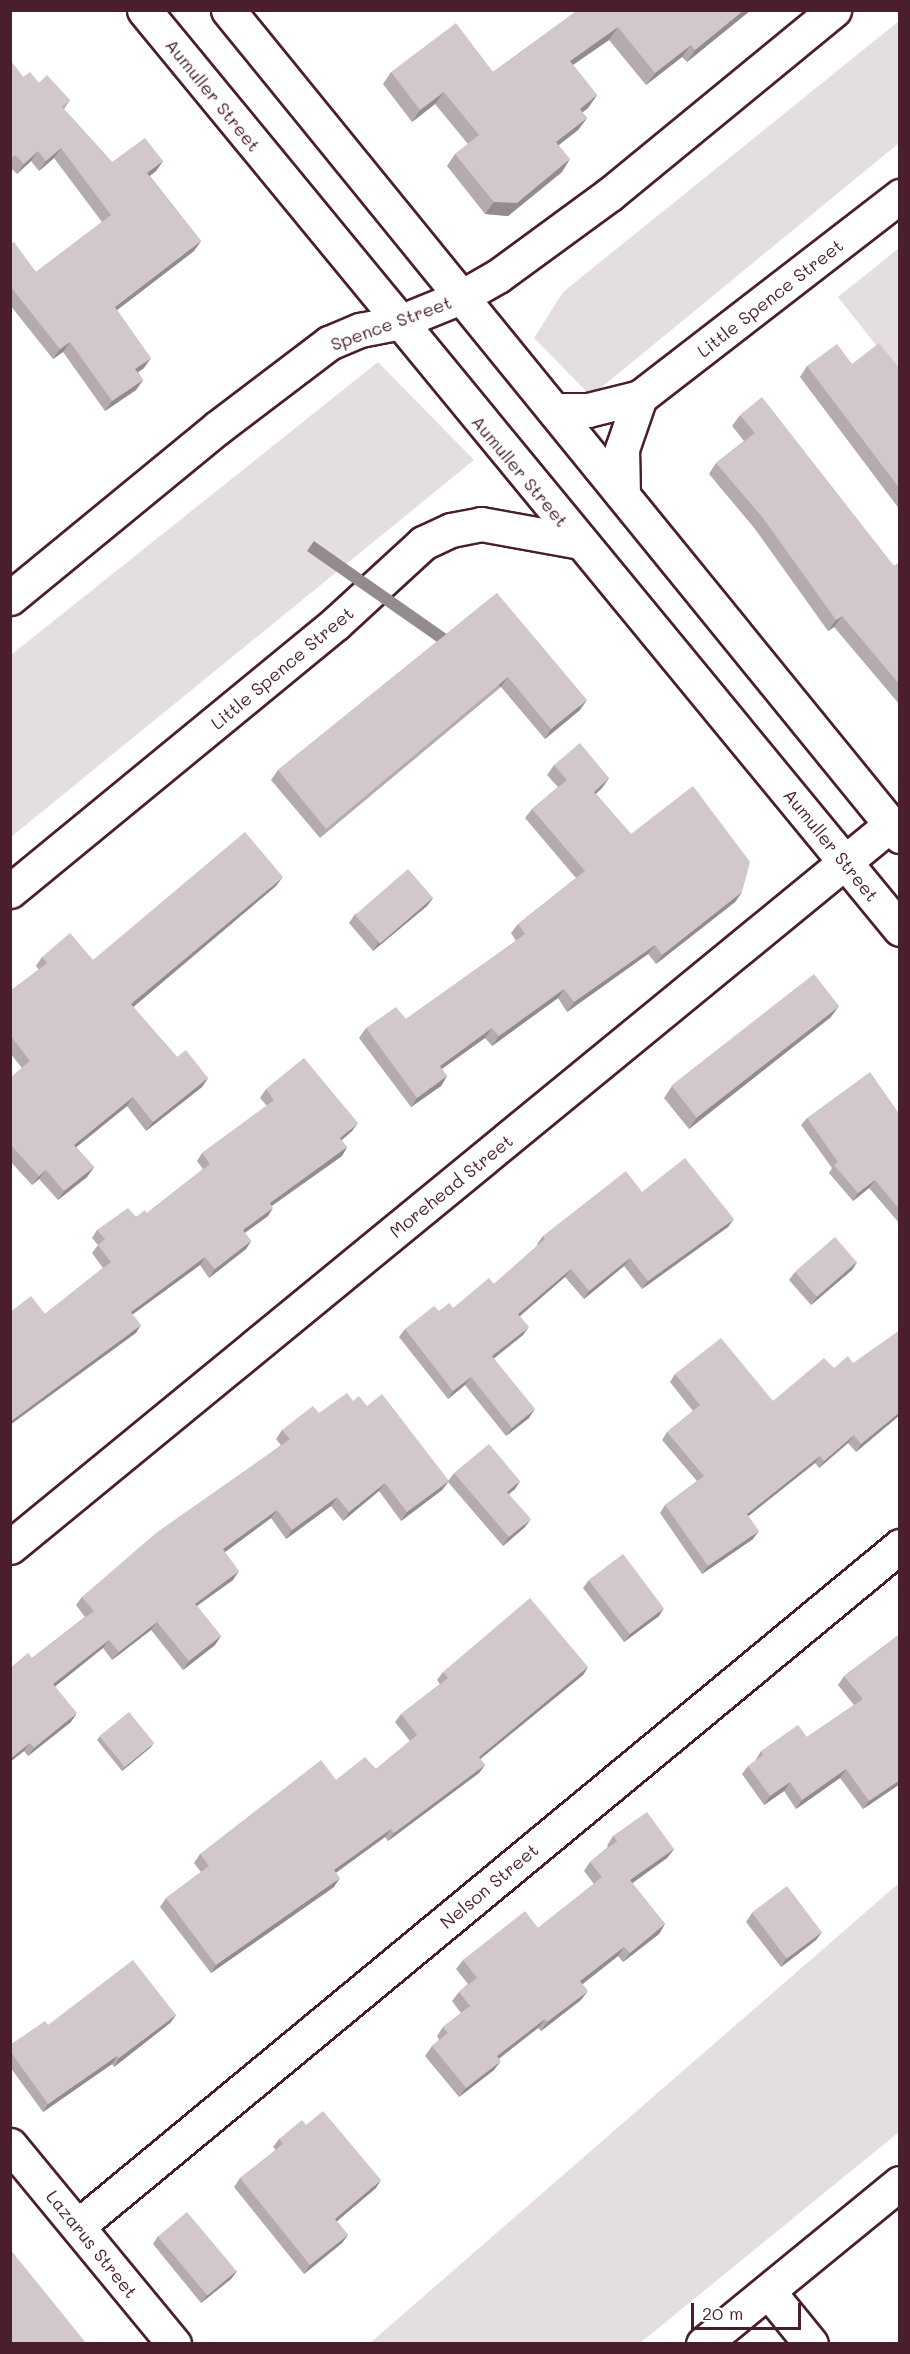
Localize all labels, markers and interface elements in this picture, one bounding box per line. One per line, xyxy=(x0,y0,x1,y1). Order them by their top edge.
street label: Aumuller Street xyxy=(161,34,265,156)
street label: Little Spence Street xyxy=(693,234,847,362)
street label: Spence Street xyxy=(328,291,454,355)
street label: Aumuller Street xyxy=(467,411,573,531)
street label: Little Spence Street xyxy=(206,602,358,734)
street label: Aumuller Street xyxy=(779,784,883,906)
street label: Morehead Street xyxy=(385,1130,517,1242)
street label: Nelson Street xyxy=(436,1839,542,1933)
street label: Lazarus Street xyxy=(42,2186,142,2302)
scale bar xyxy=(694,2291,804,2329)
text: 20 m xyxy=(702,2301,743,2325)

